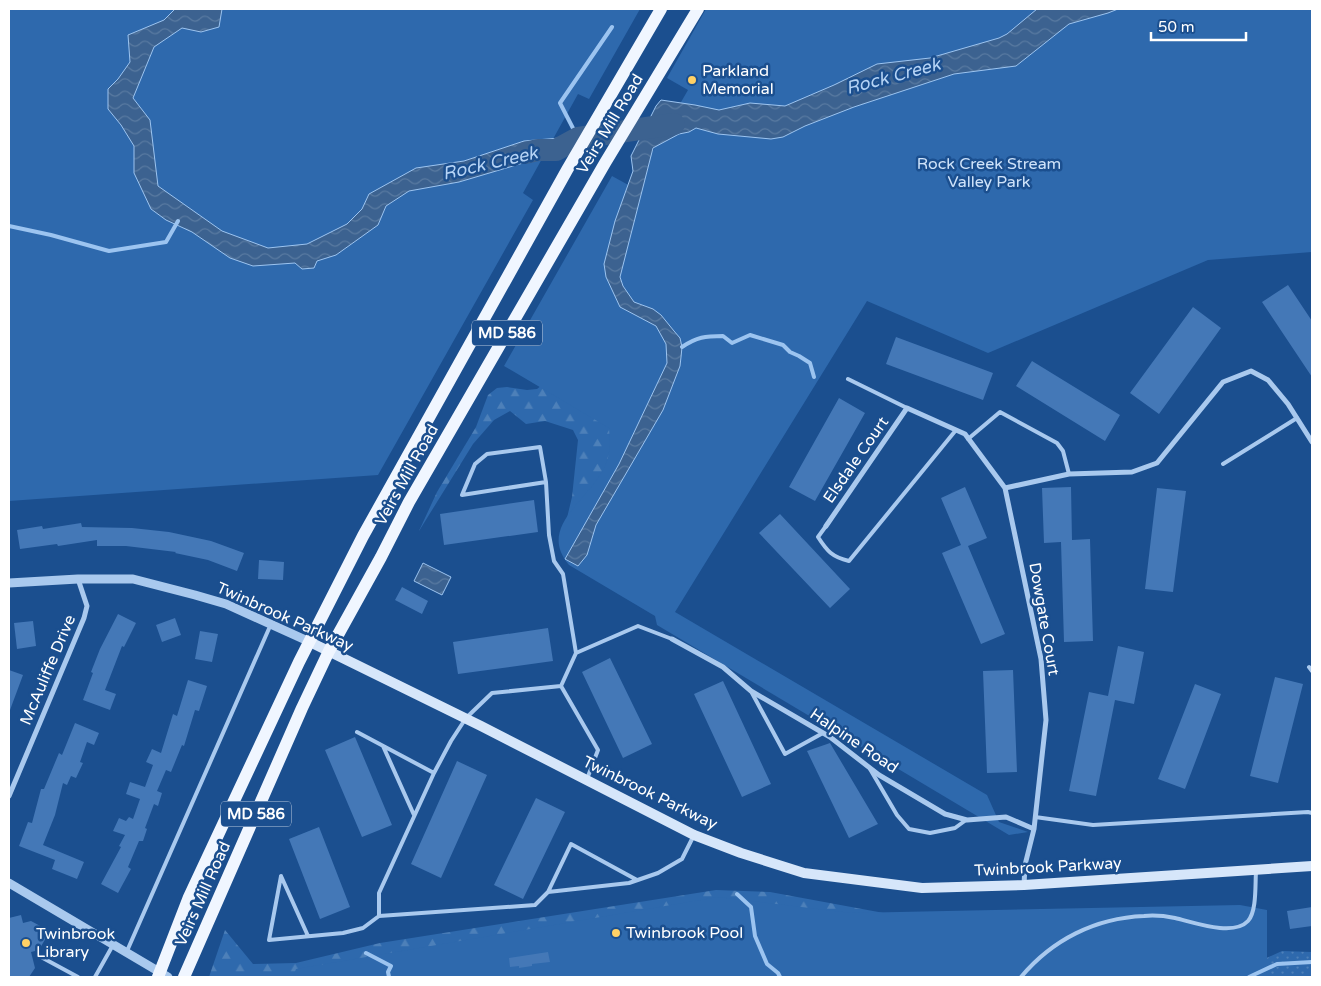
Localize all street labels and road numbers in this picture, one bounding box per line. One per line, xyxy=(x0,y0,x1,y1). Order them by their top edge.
street label: Veirs Mill Road xyxy=(572,70,648,178)
road number: MD 586 xyxy=(472,320,542,346)
street label: Elsdale Court xyxy=(819,413,893,507)
street label: Veirs Mill Road xyxy=(371,421,443,529)
street label: Dowgate Court xyxy=(1024,561,1064,677)
street label: Twinbrook Parkway xyxy=(214,578,357,656)
street label: McAuliffe Drive xyxy=(16,612,80,728)
street label: Halpine Road xyxy=(806,704,902,778)
street label: Twinbrook Parkway xyxy=(579,752,721,834)
road number: MD 586 xyxy=(221,802,291,826)
street label: Veirs Mill Road xyxy=(171,838,235,950)
street label: Twinbrook Parkway xyxy=(974,853,1123,881)

